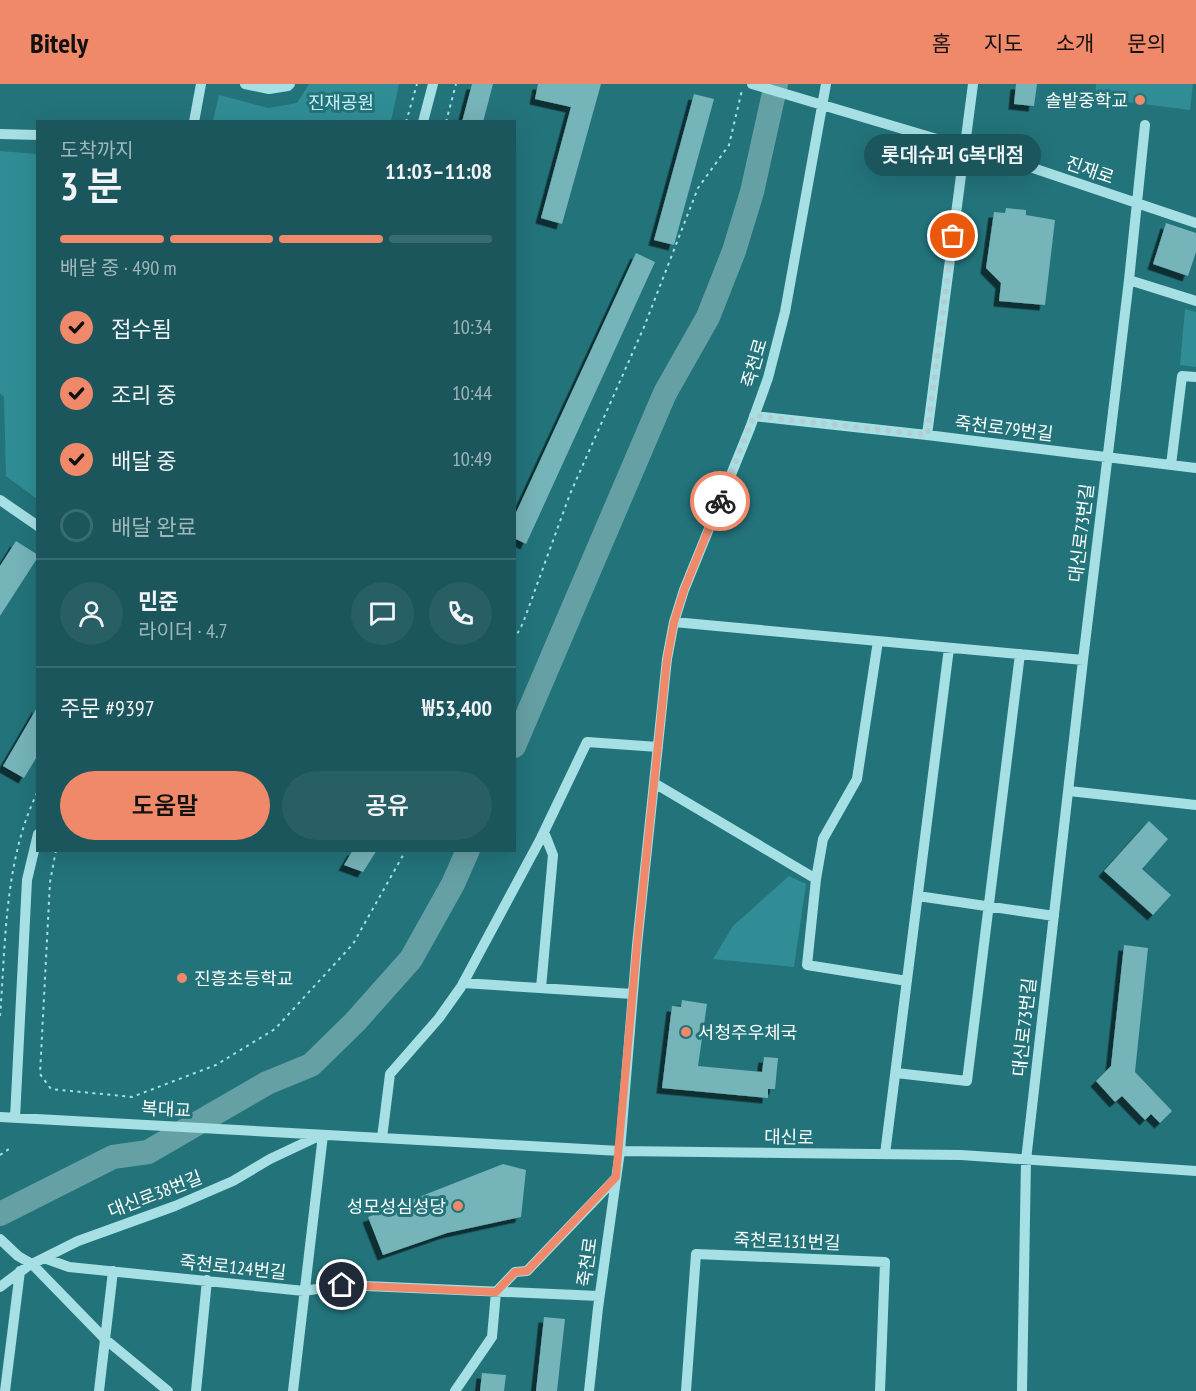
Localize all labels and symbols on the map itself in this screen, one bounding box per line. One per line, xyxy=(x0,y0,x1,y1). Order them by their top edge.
place label: 솔밭중학교 xyxy=(1045,89,1128,112)
park label: 진재공원 xyxy=(308,91,374,114)
marker: 솔밭중학교 xyxy=(1133,93,1147,107)
callout: 롯데슈퍼 G복대점 xyxy=(864,134,1042,176)
street label: 진재로 xyxy=(1063,151,1117,189)
pin xyxy=(927,210,978,261)
street label: 죽천로 xyxy=(736,336,772,390)
street label: 죽천로79번길 xyxy=(953,411,1055,445)
courier xyxy=(690,471,750,531)
street label: 대신로73번길 xyxy=(1064,482,1098,584)
place label: 진흥초등학교 xyxy=(194,967,293,990)
marker: 진흥초등학교 xyxy=(175,971,189,985)
street label: 대신로73번길 xyxy=(1007,977,1041,1077)
place label: 서청주우체국 xyxy=(698,1021,797,1044)
marker: 서청주우체국 xyxy=(679,1025,693,1039)
street label: 복대교 xyxy=(141,1096,191,1122)
street label: 대신로 xyxy=(764,1125,814,1149)
street label: 대신로38번길 xyxy=(105,1166,205,1222)
place label: 성모성심성당 xyxy=(347,1195,446,1218)
marker: 성모성심성당 xyxy=(451,1199,465,1213)
street label: 죽천로131번길 xyxy=(733,1228,841,1254)
street label: 죽천로 xyxy=(572,1236,602,1288)
street label: 죽천로124번길 xyxy=(179,1250,287,1284)
pin xyxy=(316,1259,367,1310)

